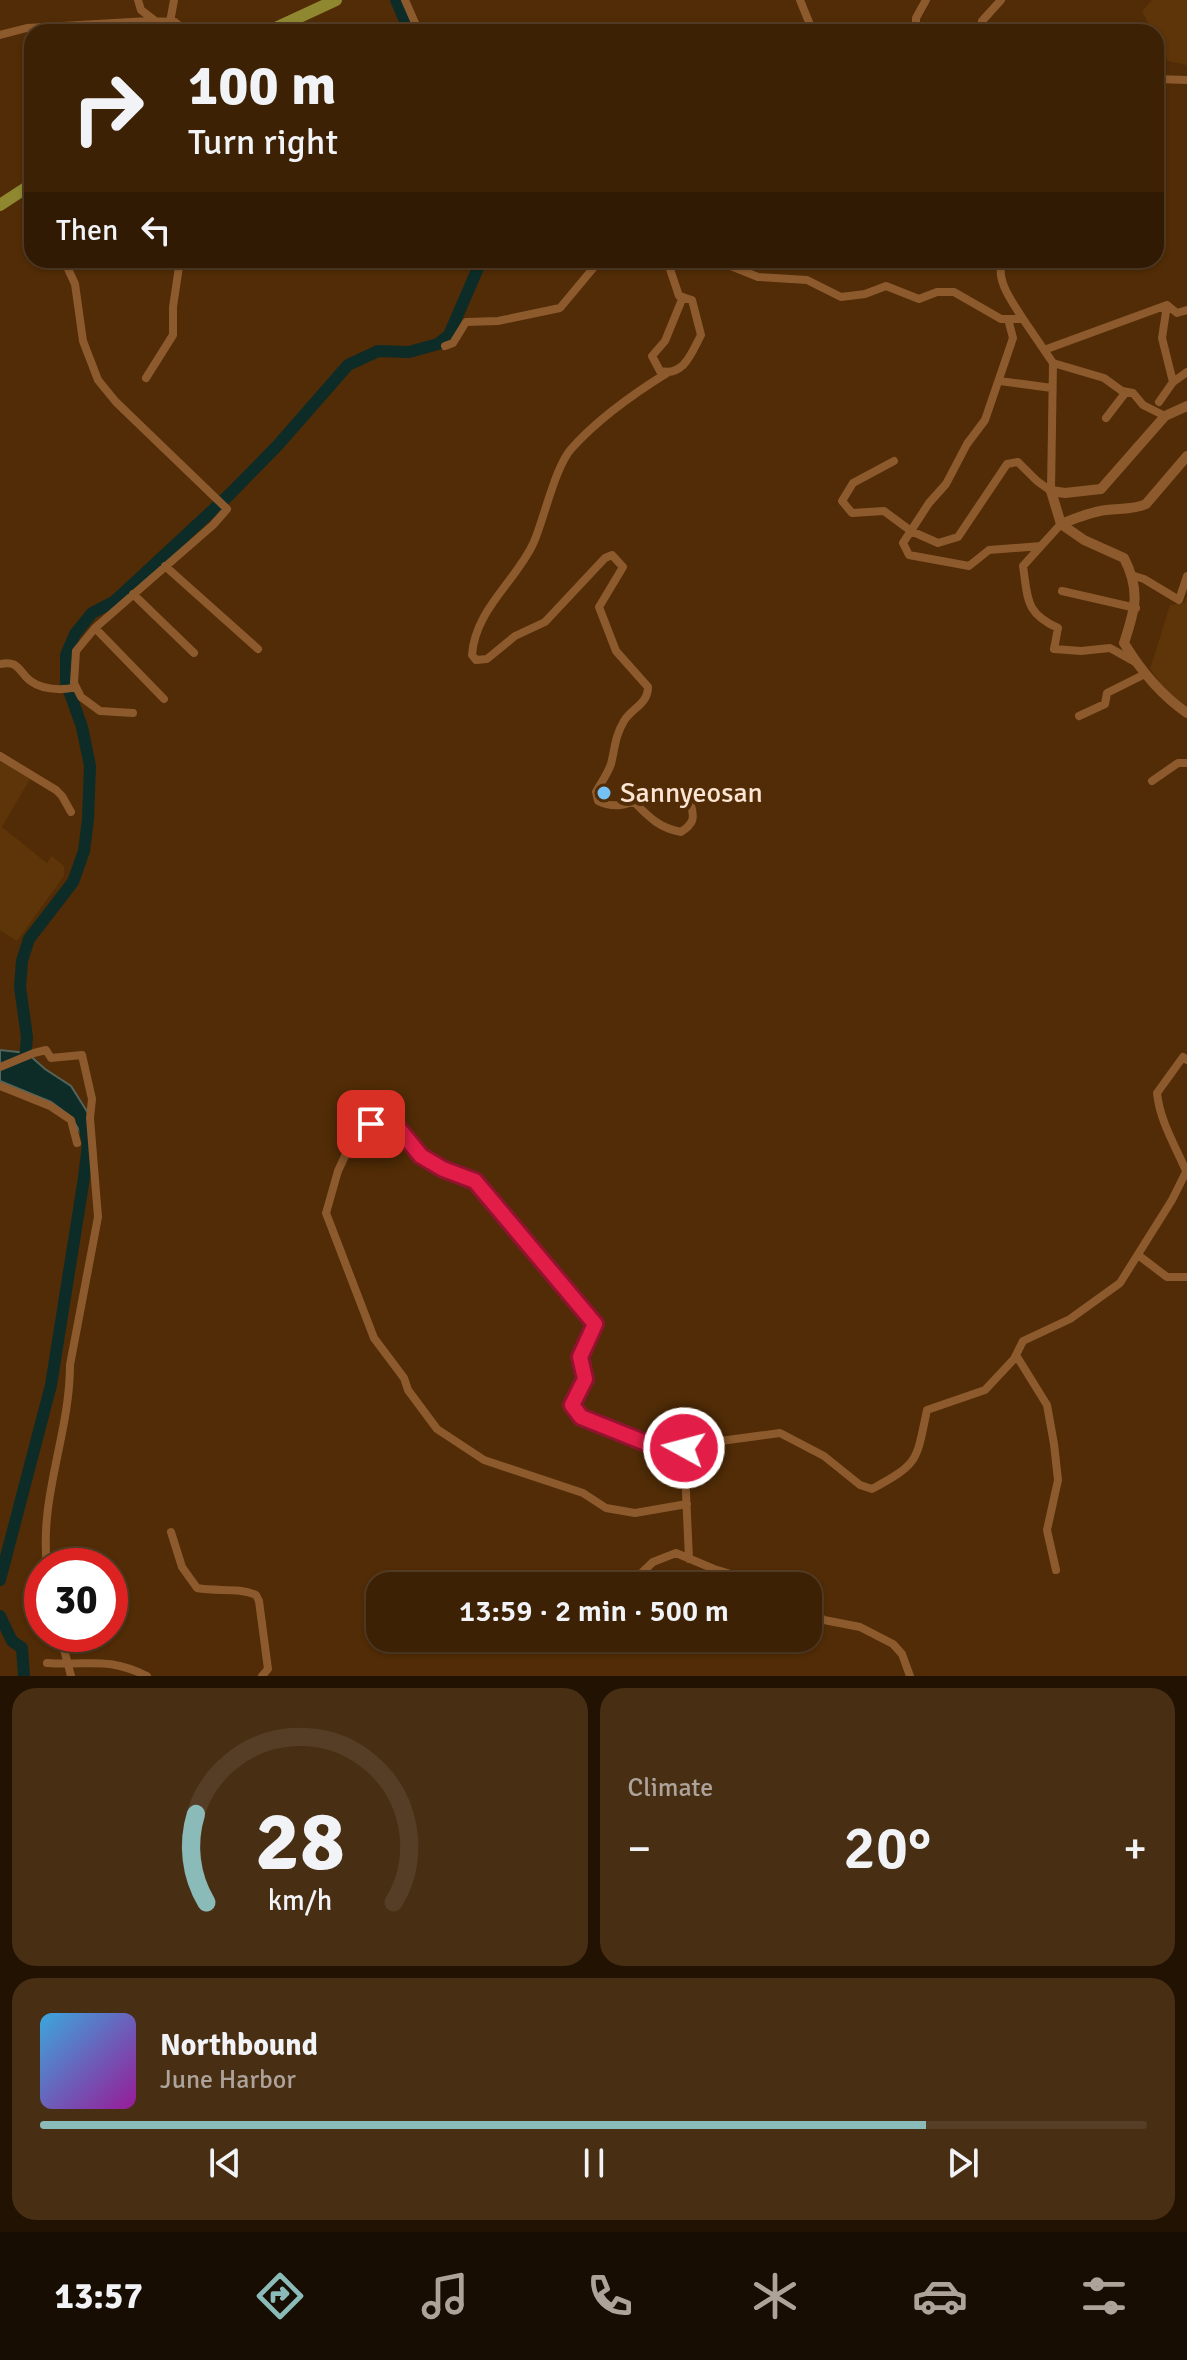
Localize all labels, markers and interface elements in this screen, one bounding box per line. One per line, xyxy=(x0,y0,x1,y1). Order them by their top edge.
text: 100 m xyxy=(188,51,336,120)
icon: right xyxy=(56,56,160,160)
text: Turn right xyxy=(188,120,338,165)
icon: left xyxy=(134,208,178,252)
text: Then xyxy=(56,212,118,249)
place label: Sannyeosan xyxy=(620,776,763,810)
marker: Sannyeosan xyxy=(595,784,613,802)
pin xyxy=(337,1090,405,1158)
icon: arrive xyxy=(349,1102,393,1146)
position arrow xyxy=(642,1406,726,1490)
speed limit sign: 30 xyxy=(24,1548,128,1652)
text: 13:59 · 2 min · 500 m xyxy=(459,1593,729,1630)
text: Climate xyxy=(628,1772,713,1804)
text: 28 xyxy=(255,1791,345,1893)
text: 20° xyxy=(843,1812,931,1886)
text: − xyxy=(628,1822,651,1876)
text: + xyxy=(1123,1822,1147,1876)
text: km/h xyxy=(267,1883,332,1918)
text: Northbound xyxy=(160,2027,318,2064)
text: June Harbor xyxy=(160,2064,296,2096)
icon: previous xyxy=(203,2141,247,2185)
icon: pause xyxy=(572,2141,616,2185)
icon: next xyxy=(941,2141,985,2185)
icon: directions xyxy=(252,2268,308,2324)
icon: music xyxy=(417,2268,473,2324)
icon: phone xyxy=(582,2268,638,2324)
icon: climate xyxy=(747,2268,803,2324)
icon: car xyxy=(912,2268,968,2324)
icon: filters xyxy=(1076,2268,1132,2324)
text: 13:57 xyxy=(54,2274,143,2319)

